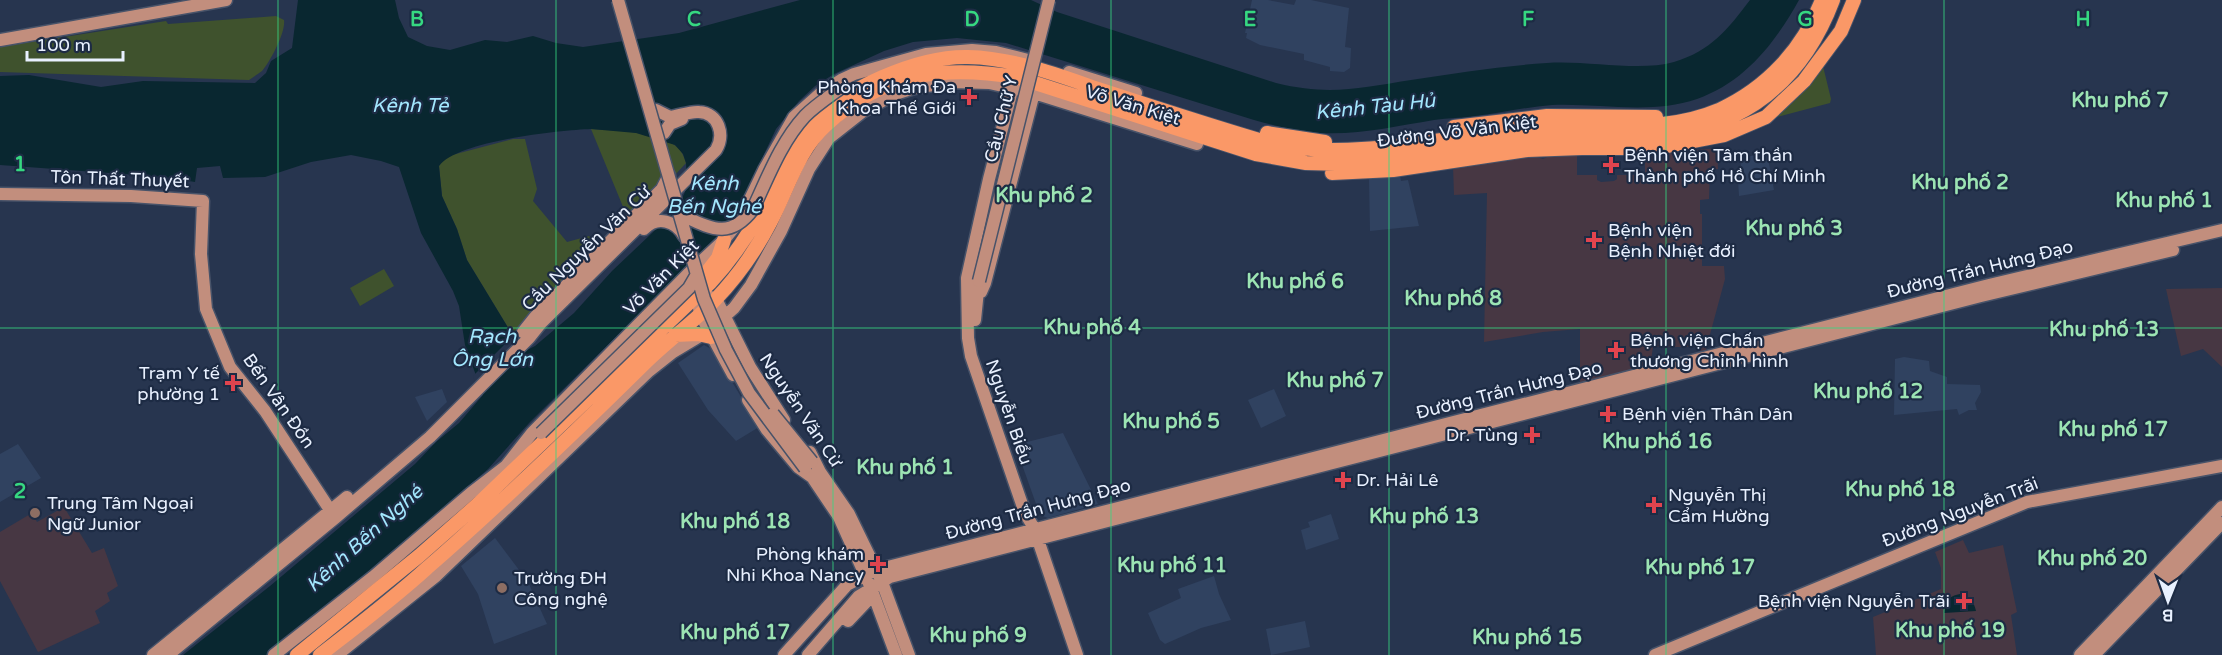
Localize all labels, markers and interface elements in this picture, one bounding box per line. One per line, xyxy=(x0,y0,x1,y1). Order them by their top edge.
text: B xyxy=(410,8,424,32)
text: C xyxy=(687,8,701,32)
text: D xyxy=(964,8,980,32)
text: E xyxy=(1244,8,1257,32)
text: F xyxy=(1522,8,1534,32)
text: G xyxy=(1797,8,1813,32)
text: H xyxy=(2075,8,2091,32)
scale bar xyxy=(27,24,123,62)
text: 100 m xyxy=(36,34,91,56)
street label: Cầu Chữ Y xyxy=(980,73,1023,165)
place label: Phòng Khám Đa Khoa Thế Giới xyxy=(817,76,956,119)
street label: Võ Văn Kiệt xyxy=(1083,80,1183,130)
marker: Phòng Khám Đa Khoa Thế Giới xyxy=(960,88,978,106)
water label: Kênh Tàu Hủ xyxy=(1314,89,1438,125)
district label: Khu phố 7 xyxy=(2071,89,2169,113)
water label: Kênh Tẻ xyxy=(372,94,450,118)
street label: Đường Võ Văn Kiệt xyxy=(1376,110,1538,152)
place label: Bệnh viện Tâm thần Thành phố Hồ Chí Minh xyxy=(1624,144,1826,187)
text: 1 xyxy=(14,153,26,177)
marker: Bệnh viện Tâm thần Thành phố Hồ Chí Minh xyxy=(1602,156,1620,174)
street label: Tôn Thất Thuyết xyxy=(50,166,190,192)
district label: Khu phố 2 xyxy=(1911,171,2009,195)
water label: Kênh Bến Nghé xyxy=(667,172,763,219)
street label: Cầu Nguyễn Văn Cừ xyxy=(517,179,656,315)
district label: Khu phố 2 xyxy=(995,184,1093,208)
district label: Khu phố 1 xyxy=(2115,189,2213,213)
district label: Khu phố 3 xyxy=(1745,217,1843,241)
place label: Bệnh viện Bệnh Nhiệt đới xyxy=(1608,219,1736,262)
marker: Bệnh viện Bệnh Nhiệt đới xyxy=(1585,231,1603,249)
street label: Võ Văn Kiệt xyxy=(619,234,704,319)
street label: Đường Trần Hưng Đạo xyxy=(1885,235,2075,303)
district label: Khu phố 6 xyxy=(1246,270,1344,294)
district label: Khu phố 8 xyxy=(1404,287,1502,311)
district label: Khu phố 4 xyxy=(1043,316,1141,340)
district label: Khu phố 13 xyxy=(2049,318,2159,342)
water label: Rạch Ông Lớn xyxy=(451,325,534,372)
place label: Bệnh viện Chấn thương Chỉnh hình xyxy=(1630,329,1789,372)
marker: Bệnh viện Chấn thương Chỉnh hình xyxy=(1607,341,1625,359)
street label: Bến Vân Đồn xyxy=(238,349,320,453)
street label: Nguyễn Văn Cừ xyxy=(755,349,848,473)
street label: Nguyễn Biểu xyxy=(981,356,1037,468)
street label: Đường Trần Hưng Đạo xyxy=(1414,356,1604,424)
place label: Trạm Y tế phường 1 xyxy=(137,362,220,405)
district label: Khu phố 7 xyxy=(1286,369,1384,393)
marker: Trạm Y tế phường 1 xyxy=(224,374,242,392)
district label: Khu phố 12 xyxy=(1813,380,1923,404)
place label: Bệnh viện Thân Dân xyxy=(1622,403,1793,425)
marker: Bệnh viện Thân Dân xyxy=(1599,405,1617,423)
district label: Khu phố 5 xyxy=(1122,410,1220,434)
district label: Khu phố 17 xyxy=(2058,418,2168,442)
place label: Dr. Tùng xyxy=(1446,424,1518,446)
marker: Dr. Tùng xyxy=(1523,426,1541,444)
district label: Khu phố 16 xyxy=(1602,430,1712,454)
district label: Khu phố 1 xyxy=(856,456,954,480)
place label: Dr. Hải Lê xyxy=(1356,469,1439,491)
marker: Dr. Hải Lê xyxy=(1334,471,1352,489)
street label: Đường Nguyễn Trãi xyxy=(1879,472,2041,552)
street label: Đường Trần Hưng Đạo xyxy=(943,474,1133,544)
district label: Khu phố 18 xyxy=(1845,478,1955,502)
water label: Kênh Bến Nghé xyxy=(301,479,429,597)
text: 2 xyxy=(14,480,26,504)
place label: Nguyễn Thị Cẩm Hường xyxy=(1668,484,1770,527)
place label: Trung Tâm Ngoại Ngữ Junior xyxy=(47,492,194,535)
marker: Nguyễn Thị Cẩm Hường xyxy=(1645,496,1663,514)
district label: Khu phố 13 xyxy=(1369,505,1479,529)
marker: Trung Tâm Ngoại Ngữ Junior xyxy=(28,506,42,520)
district label: Khu phố 18 xyxy=(680,510,790,534)
place label: Phòng khám Nhi Khoa Nancy xyxy=(726,543,864,586)
district label: Khu phố 20 xyxy=(2037,547,2148,571)
district label: Khu phố 11 xyxy=(1117,554,1227,578)
marker: Phòng khám Nhi Khoa Nancy xyxy=(869,555,887,573)
district label: Khu phố 17 xyxy=(1645,556,1755,580)
place label: Trường ĐH Công nghệ xyxy=(514,567,608,610)
north arrow xyxy=(2138,571,2198,631)
marker: Trường ĐH Công nghệ xyxy=(495,581,509,595)
place label: Bệnh viện Nguyễn Trãi xyxy=(1758,590,1950,612)
marker: Bệnh viện Nguyễn Trãi xyxy=(1955,592,1973,610)
text: B xyxy=(2162,605,2173,625)
district label: Khu phố 19 xyxy=(1895,619,2005,643)
district label: Khu phố 17 xyxy=(680,621,790,645)
district label: Khu phố 9 xyxy=(929,624,1027,648)
district label: Khu phố 15 xyxy=(1472,626,1582,650)

